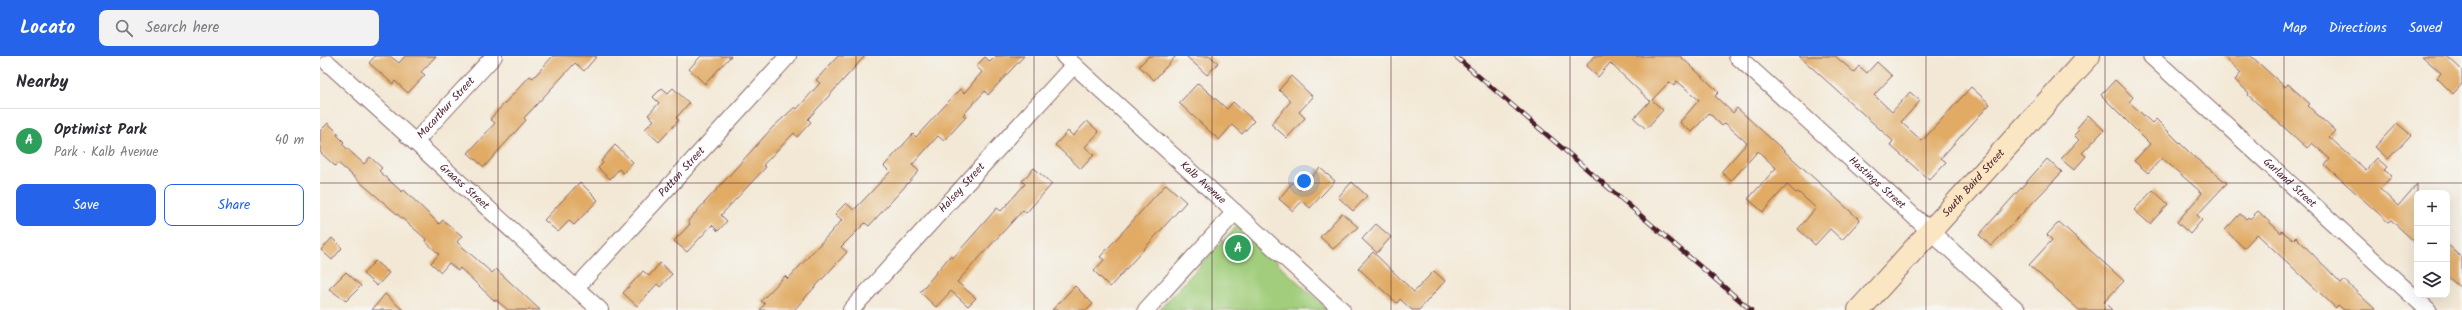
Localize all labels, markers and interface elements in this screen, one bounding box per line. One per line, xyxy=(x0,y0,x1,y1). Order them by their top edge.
search box xyxy=(99,10,379,46)
text: Locato xyxy=(20,13,75,43)
text: Search here xyxy=(145,16,219,40)
icon: search xyxy=(113,17,135,39)
text: Map xyxy=(2282,17,2307,39)
text: Directions xyxy=(2329,17,2387,39)
text: Saved xyxy=(2409,17,2442,39)
text: Nearby xyxy=(16,69,68,96)
street label: Macarthur Street xyxy=(413,72,480,143)
text: Optimist Park xyxy=(54,118,146,142)
text: A xyxy=(25,130,33,151)
text: 40 m xyxy=(275,130,304,151)
text: Park · Kalb Avenue xyxy=(54,142,158,163)
street label: Patton Street xyxy=(654,142,710,201)
street label: South Baird Street xyxy=(1938,144,2010,222)
street label: Hastings Street xyxy=(1844,152,1910,214)
street label: Garland Street xyxy=(2259,154,2321,213)
street label: Kalb Avenue xyxy=(1176,157,1230,209)
street label: Halsey Street xyxy=(934,158,990,217)
street label: Graass Street xyxy=(435,159,494,215)
your location xyxy=(1294,171,1314,191)
button: Save xyxy=(16,184,156,226)
button: Share xyxy=(164,184,304,226)
map controls xyxy=(2414,190,2450,298)
button: + xyxy=(2414,190,2450,226)
button: − xyxy=(2414,226,2450,262)
pin: A xyxy=(1225,233,1251,263)
button: layers xyxy=(2414,262,2450,298)

